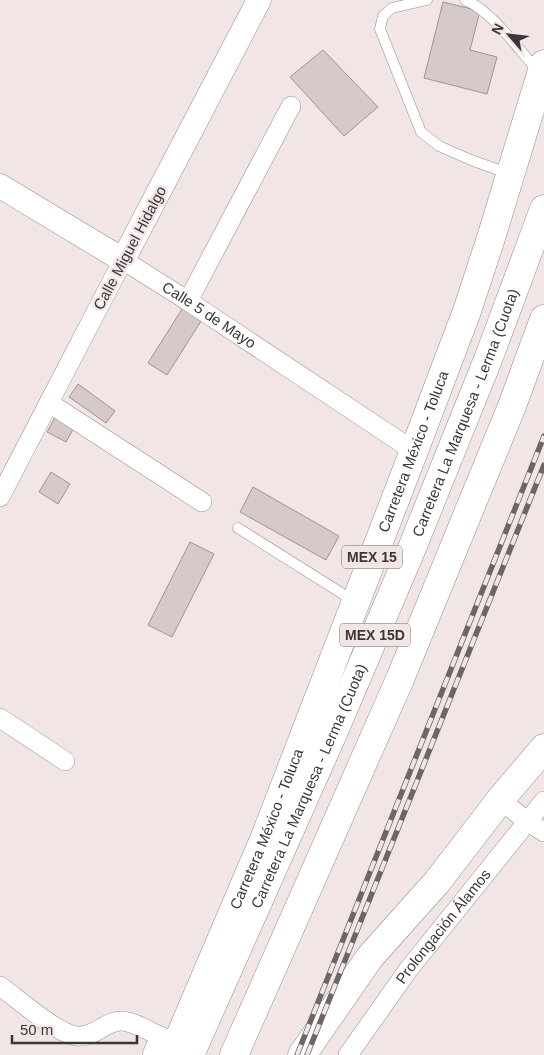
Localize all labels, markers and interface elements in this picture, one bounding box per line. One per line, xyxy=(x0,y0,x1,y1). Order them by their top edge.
north arrow xyxy=(484,10,534,60)
text: N xyxy=(488,21,507,37)
street label: Calle Miguel Hidalgo xyxy=(90,183,169,312)
street label: Calle 5 de Mayo xyxy=(159,278,259,352)
street label: Carretera La Marquesa - Lerma (Cuota) xyxy=(408,286,522,539)
street label: Carretera México - Toluca xyxy=(374,368,452,535)
road number: MEX 15 xyxy=(342,546,402,568)
road number: MEX 15D xyxy=(340,624,410,646)
street label: Carretera La Marquesa - Lerma (Cuota) xyxy=(247,661,370,911)
street label: Carretera México - Toluca xyxy=(226,746,306,912)
street label: Prolongación Álamos xyxy=(392,866,494,987)
scale bar xyxy=(12,1012,138,1044)
text: 50 m xyxy=(20,1021,53,1038)

